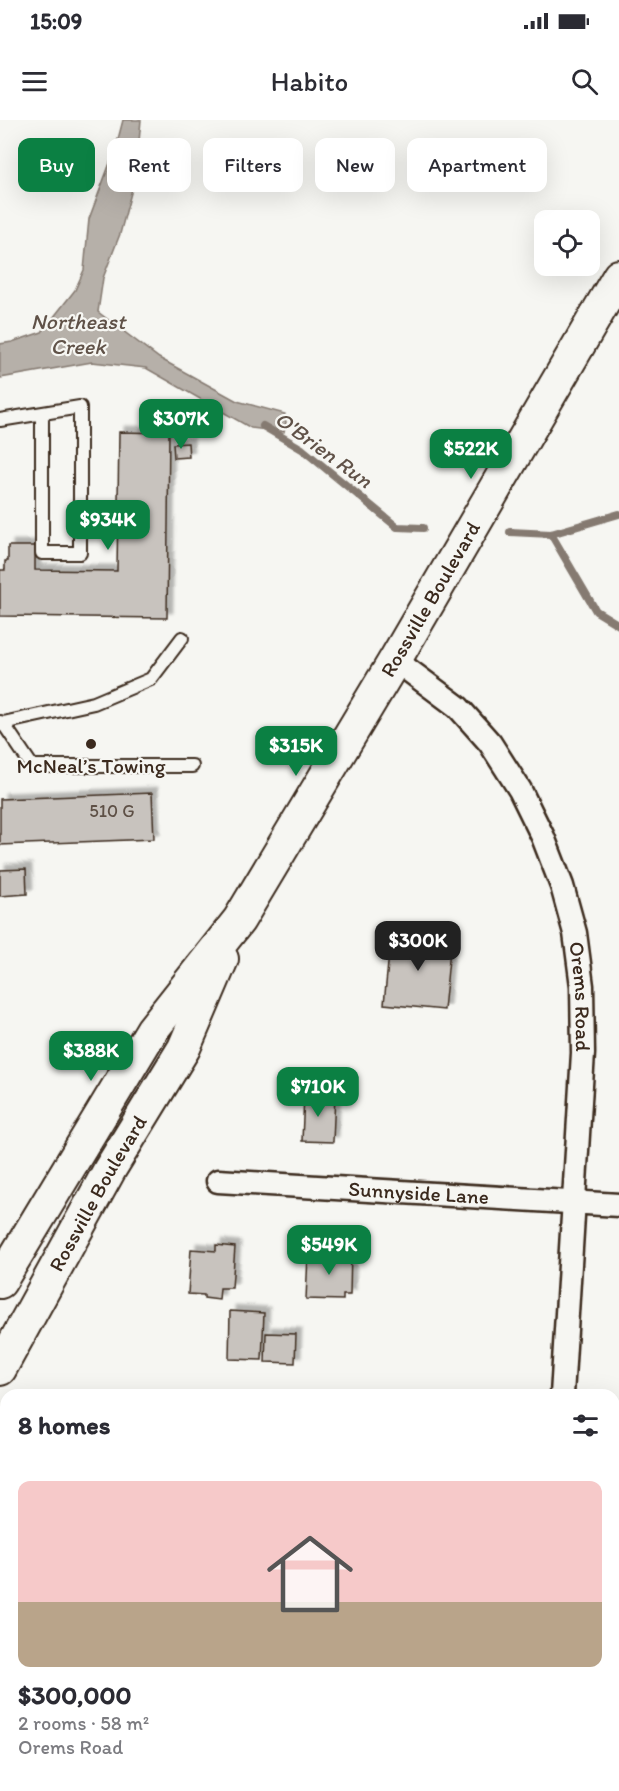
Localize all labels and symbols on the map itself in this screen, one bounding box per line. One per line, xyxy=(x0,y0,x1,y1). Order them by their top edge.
water label: Northeast Creek xyxy=(31,308,127,360)
pin: $307K xyxy=(139,399,223,450)
water label: O'Brien Run xyxy=(270,405,378,494)
pin: $522K xyxy=(429,429,513,480)
pin: $934K xyxy=(66,500,150,551)
street label: Rossville Boulevard xyxy=(375,516,485,681)
pin: $315K xyxy=(254,726,338,777)
marker: McNeal’s Towing xyxy=(84,737,98,751)
place label: McNeal’s Towing xyxy=(16,753,166,778)
house number: 510 G xyxy=(89,800,135,822)
pin: $300K xyxy=(376,921,460,972)
street label: Orems Road xyxy=(564,940,596,1052)
pin: $388K xyxy=(49,1031,133,1082)
pin: $710K xyxy=(276,1067,360,1118)
street label: Rossville Boulevard xyxy=(43,1110,152,1276)
street label: Sunnyside Lane xyxy=(348,1176,490,1209)
pin: $549K xyxy=(287,1225,371,1276)

